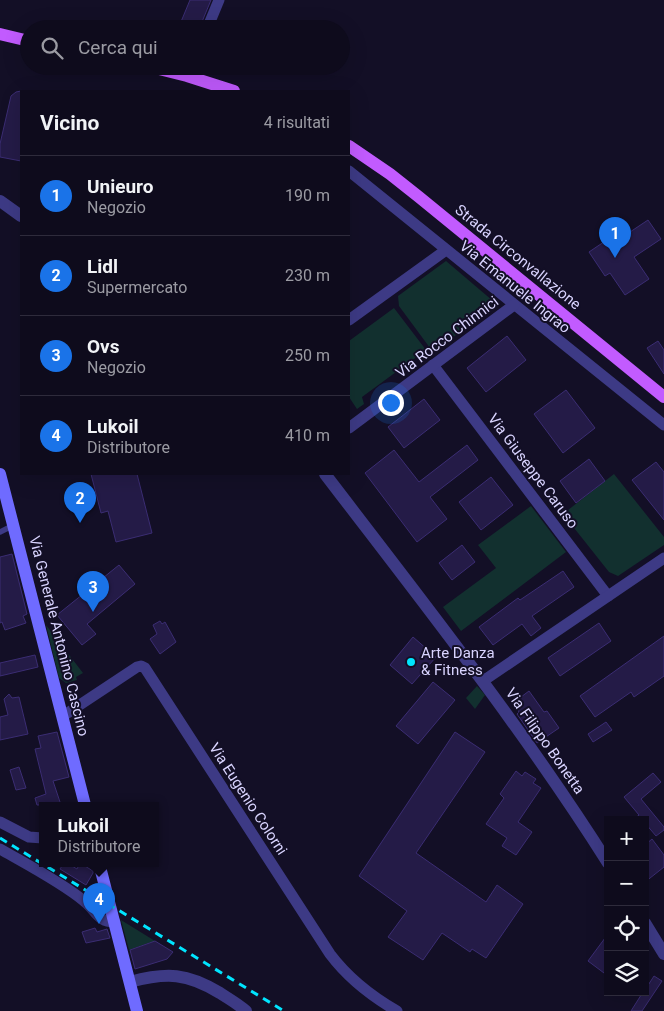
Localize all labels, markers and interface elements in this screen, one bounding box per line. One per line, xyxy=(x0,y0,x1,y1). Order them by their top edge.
search box xyxy=(20,20,350,75)
icon: search xyxy=(38,34,66,62)
text: Cerca qui xyxy=(78,36,158,59)
text: Vicino xyxy=(40,111,99,135)
text: 4 risultati xyxy=(264,113,330,132)
text: Unieuro xyxy=(87,175,154,198)
text: 1 xyxy=(51,186,61,205)
text: 190 m xyxy=(285,186,330,205)
text: Negozio xyxy=(87,198,146,217)
street label: Strada Circonvallazione xyxy=(451,201,585,313)
pin: 1 xyxy=(599,217,631,258)
street label: Via Emanuele Ingrao xyxy=(456,237,574,337)
text: Lidl xyxy=(87,255,118,278)
text: 2 xyxy=(51,266,61,285)
text: 230 m xyxy=(285,266,330,285)
text: Supermercato xyxy=(87,278,187,297)
street label: Via Rocco Chinnici xyxy=(392,292,502,382)
text: Ovs xyxy=(87,335,119,358)
text: 3 xyxy=(51,346,61,365)
text: 250 m xyxy=(285,346,330,365)
text: Negozio xyxy=(87,358,146,377)
your location xyxy=(378,390,404,416)
street label: Via Giuseppe Caruso xyxy=(484,410,582,532)
text: Lukoil xyxy=(87,415,139,438)
text: 4 xyxy=(51,426,61,445)
text: 410 m xyxy=(285,426,330,445)
text: Distributore xyxy=(87,438,170,457)
pin: 2 xyxy=(64,482,96,523)
street label: Via Generale Antonino Cascino xyxy=(25,534,93,738)
pin: 3 xyxy=(77,571,109,612)
place label: Arte Danza & Fitness xyxy=(421,644,495,679)
marker: Arte Danza & Fitness xyxy=(405,656,417,668)
street label: Via Filippo Bonetta xyxy=(502,684,588,798)
street label: Via Eugenio Colorni xyxy=(205,740,291,858)
popup xyxy=(39,802,159,867)
text: Lukoil xyxy=(58,814,109,837)
map controls xyxy=(604,816,649,996)
button: + xyxy=(604,816,649,861)
text: Distributore xyxy=(58,837,140,856)
button: − xyxy=(604,861,649,906)
pin: 4 xyxy=(83,883,115,924)
button: locate xyxy=(604,906,649,951)
button: layers xyxy=(604,951,649,996)

